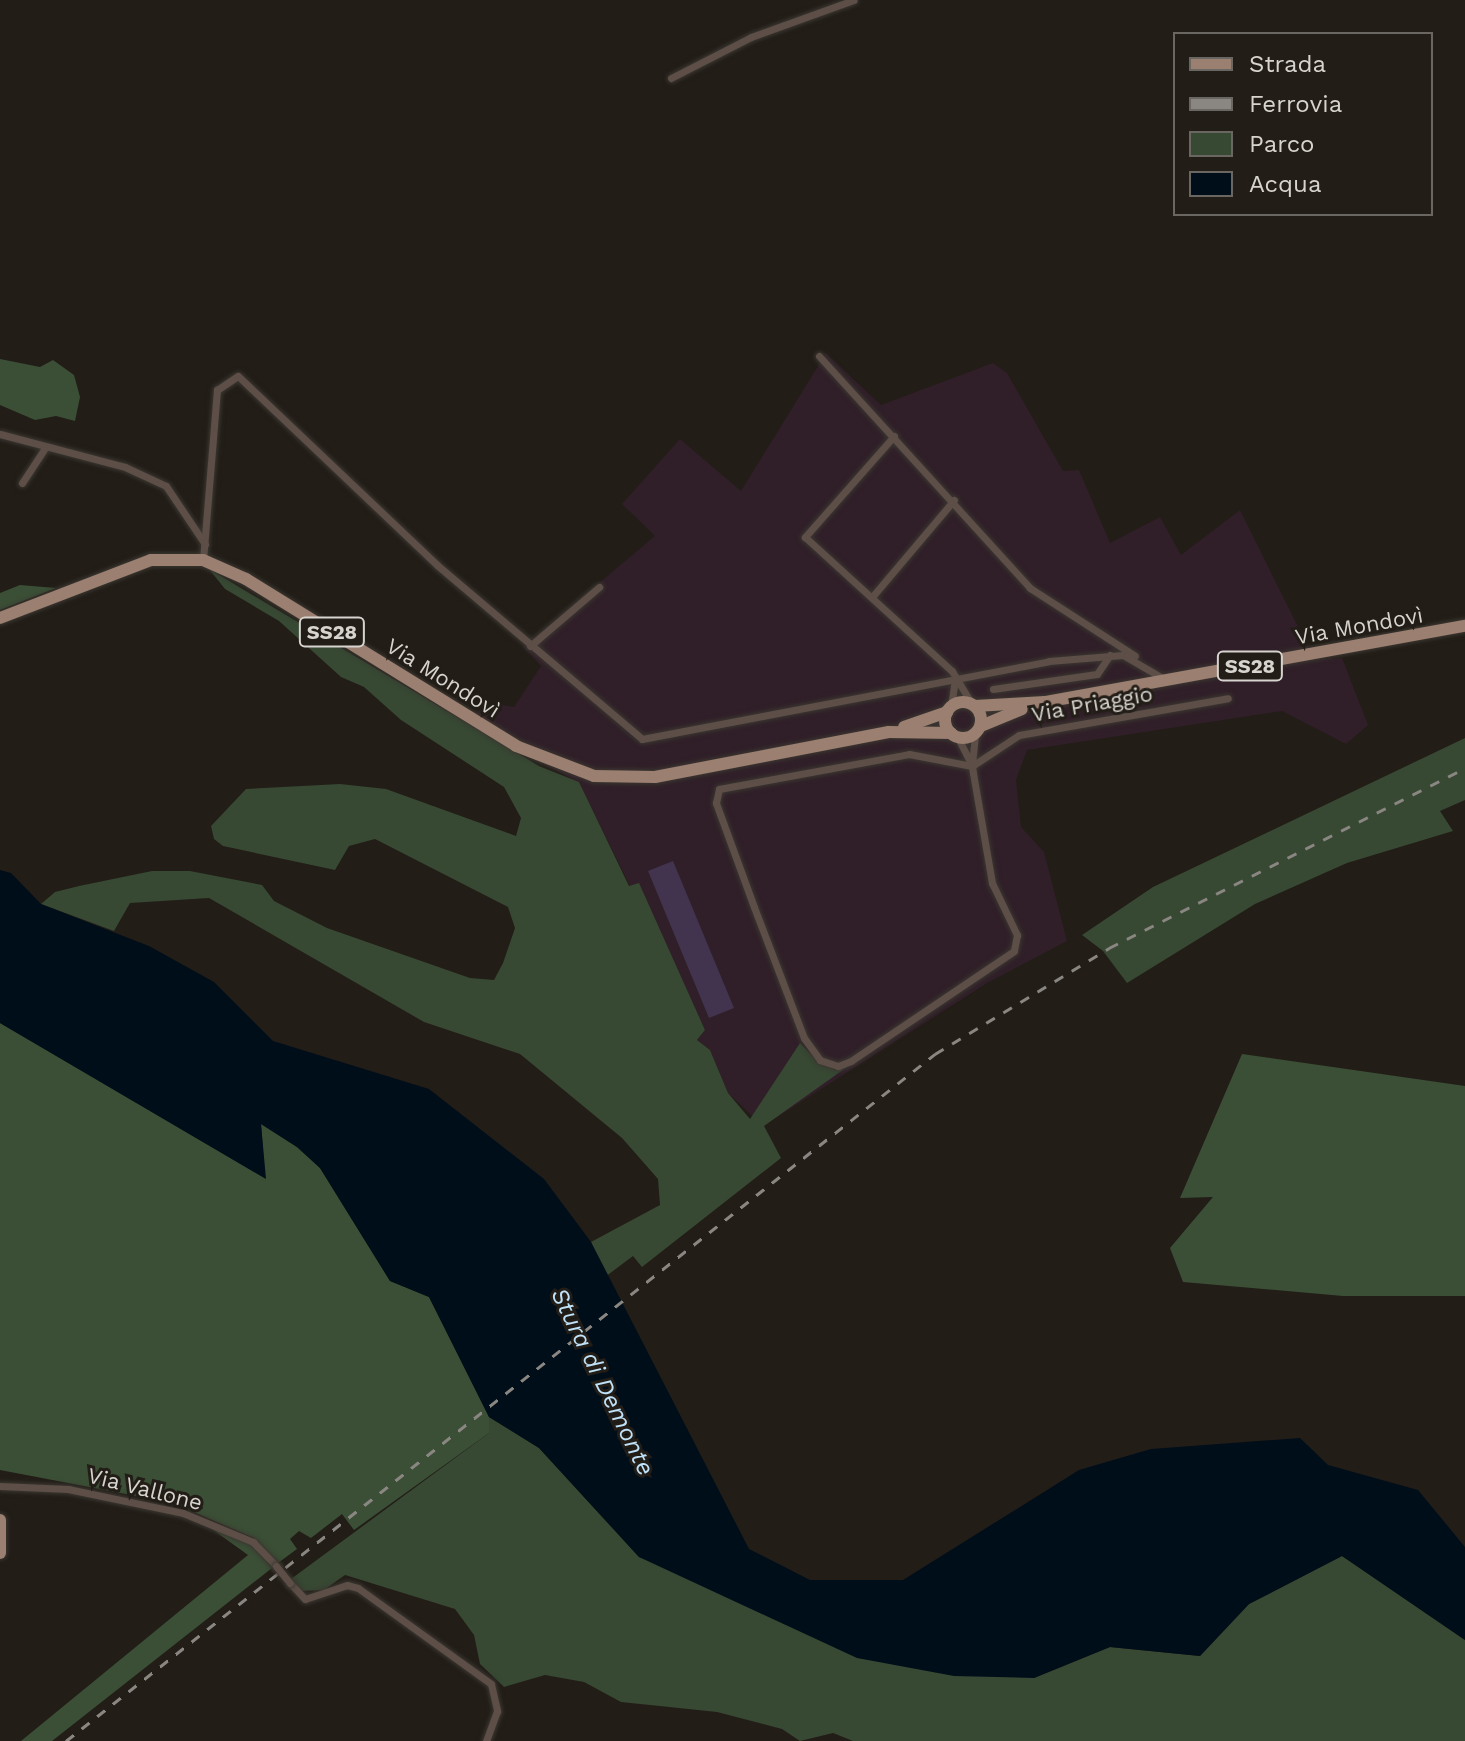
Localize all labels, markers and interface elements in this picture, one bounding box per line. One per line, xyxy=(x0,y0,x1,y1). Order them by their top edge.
legend xyxy=(1173,32,1433,216)
text: Strada xyxy=(1249,50,1326,78)
text: Ferrovia xyxy=(1249,90,1342,118)
text: Parco xyxy=(1249,130,1314,158)
text: Acqua xyxy=(1249,170,1322,198)
street label: Via Mondovì xyxy=(1293,602,1425,650)
road number: SS28 xyxy=(298,616,366,648)
street label: Via Mondovì xyxy=(381,632,505,724)
road number: SS28 xyxy=(1216,650,1284,682)
street label: Via Priaggio xyxy=(1029,680,1155,728)
water label: Stura di Demonte xyxy=(544,1284,660,1480)
street label: Via Vallone xyxy=(84,1462,206,1516)

